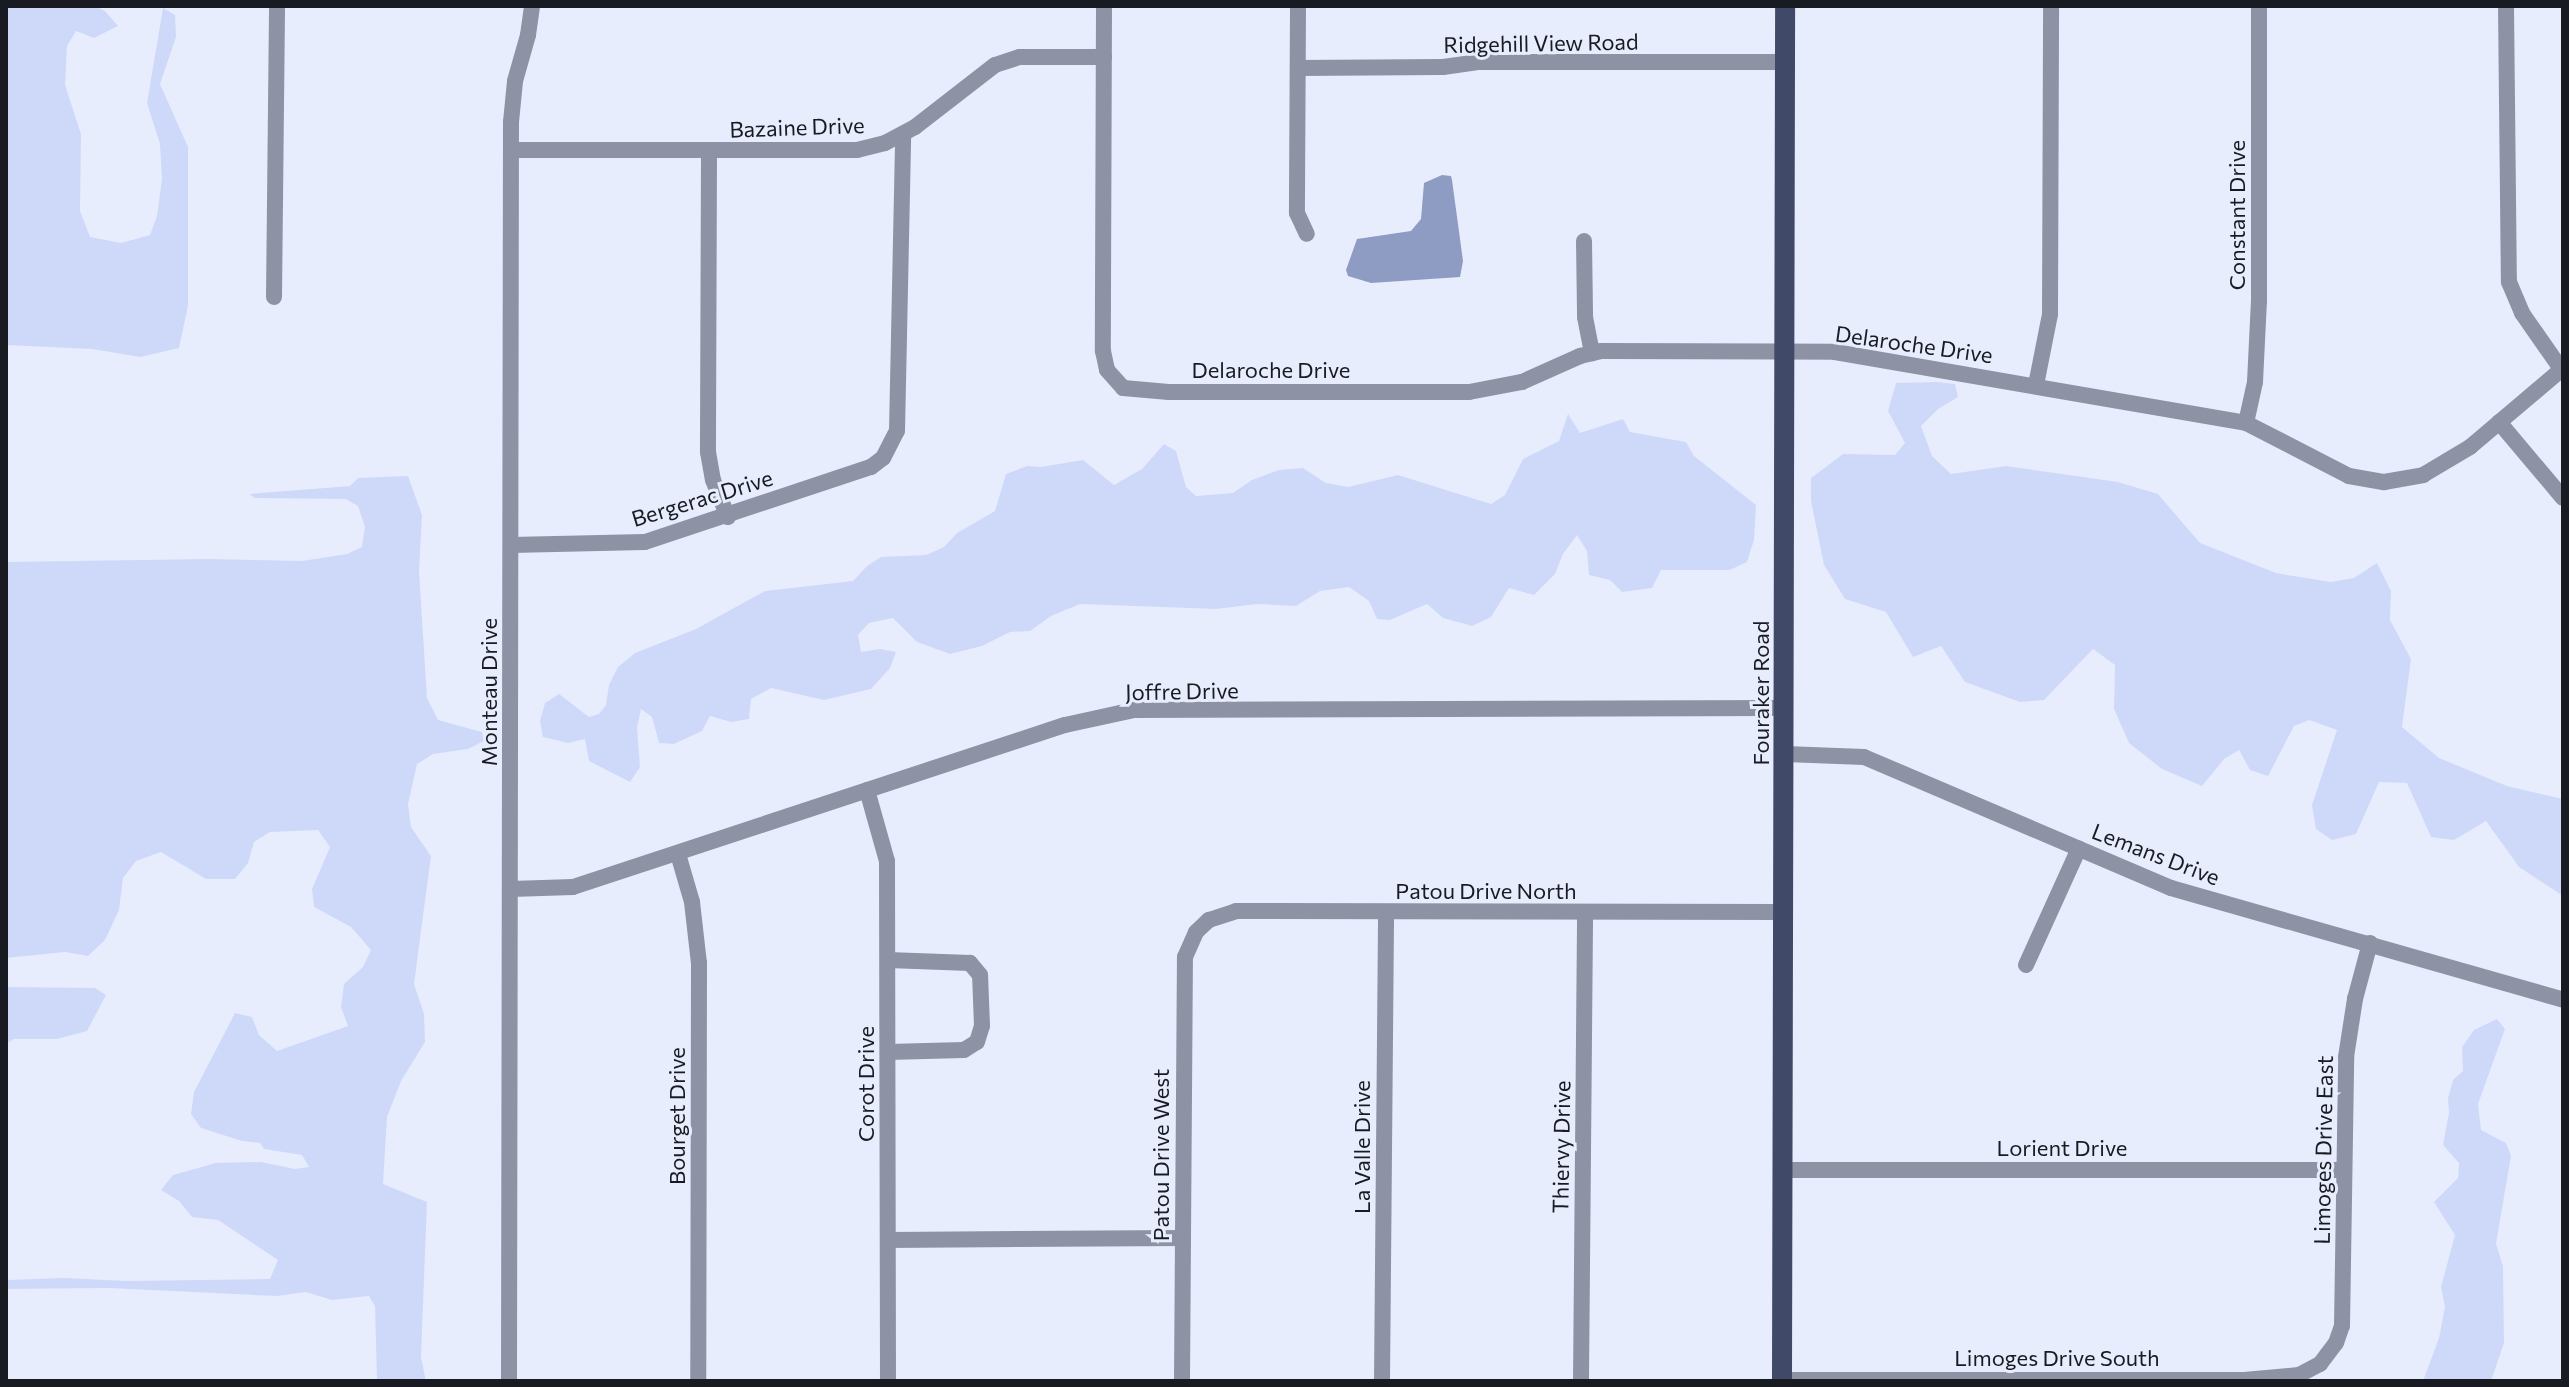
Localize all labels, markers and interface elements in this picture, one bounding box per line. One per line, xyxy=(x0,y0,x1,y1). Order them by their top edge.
street label: Ridgehill View Road xyxy=(1443,28,1639,58)
street label: Bazaine Drive xyxy=(729,111,865,143)
street label: Constant Drive xyxy=(2224,140,2250,290)
street label: Delaroche Drive xyxy=(1833,320,1995,368)
street label: Delaroche Drive xyxy=(1192,357,1350,383)
street label: Bergerac Drive xyxy=(628,464,776,532)
street label: Monteau Drive xyxy=(476,618,502,766)
street label: Fouraker Road xyxy=(1748,620,1774,766)
street label: Joffre Drive xyxy=(1125,677,1239,705)
street label: Lemans Drive xyxy=(2088,818,2224,890)
street label: Patou Drive North xyxy=(1395,878,1577,904)
street label: Corot Drive xyxy=(853,1026,879,1142)
street label: Bourget Drive xyxy=(664,1047,690,1185)
street label: Limoges Drive East xyxy=(2308,1055,2338,1245)
street label: Patou Drive West xyxy=(1148,1069,1174,1241)
street label: La Valle Drive xyxy=(1349,1080,1375,1214)
street label: Thiervy Drive xyxy=(1547,1080,1575,1214)
street label: Lorient Drive xyxy=(1997,1135,2127,1161)
street label: Limoges Drive South xyxy=(1954,1345,2160,1371)

